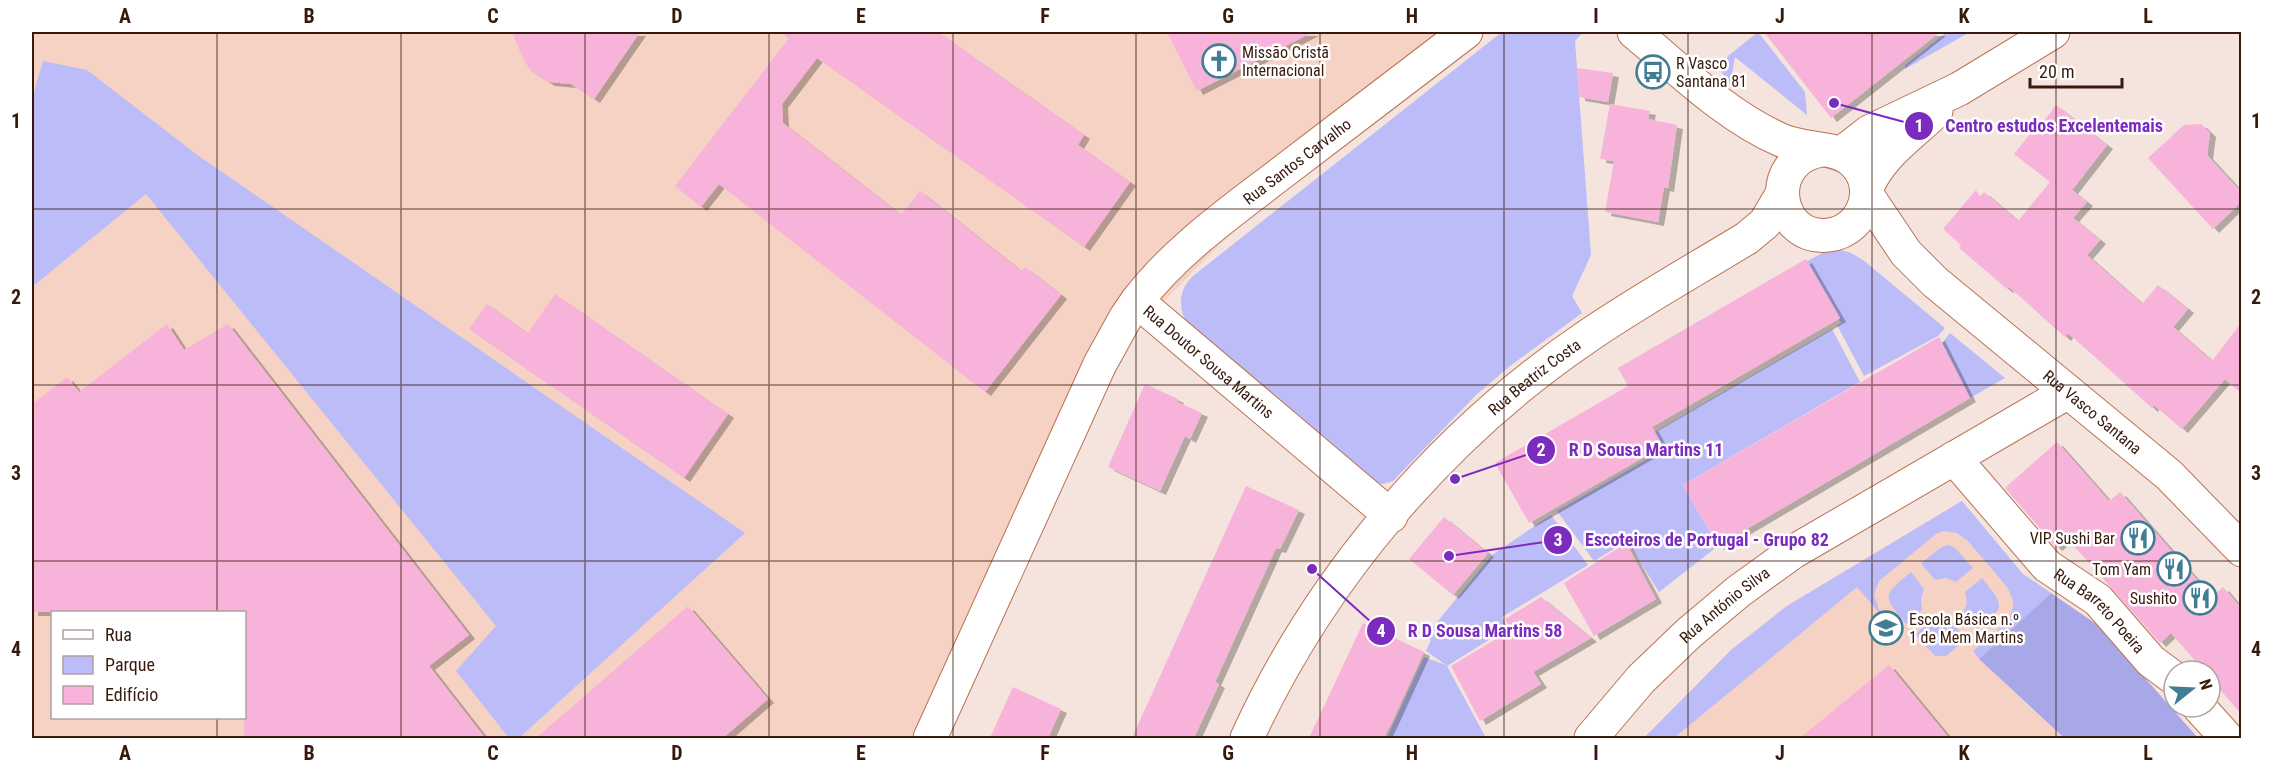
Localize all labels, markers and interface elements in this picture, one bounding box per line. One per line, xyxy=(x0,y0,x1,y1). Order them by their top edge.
text: A xyxy=(119,4,131,28)
text: B xyxy=(303,4,315,28)
text: C xyxy=(487,4,499,28)
text: D xyxy=(671,4,683,28)
text: E xyxy=(856,4,866,28)
text: F xyxy=(1040,4,1050,28)
text: G xyxy=(1222,4,1234,28)
text: H xyxy=(1406,4,1418,28)
text: I xyxy=(1593,4,1599,28)
text: J xyxy=(1775,4,1785,28)
text: K xyxy=(1958,4,1970,28)
text: L xyxy=(2143,4,2153,28)
church icon: Missão Cristã Internacional xyxy=(1201,43,1237,79)
place label: Missão Cristã Internacional xyxy=(1242,43,1329,80)
scale bar xyxy=(2030,51,2122,89)
bus stop icon: R Vasco Santana 81 xyxy=(1635,54,1671,90)
place label: R Vasco Santana 81 xyxy=(1676,54,1747,91)
text: 20 m xyxy=(2039,61,2074,82)
callout: Centro estudos Excelentemais xyxy=(1904,108,2175,144)
text: 1 xyxy=(11,109,21,133)
text: 1 xyxy=(2251,109,2261,133)
street label: Rua Santos Carvalho xyxy=(1239,114,1355,208)
text: 1 xyxy=(1914,115,1924,136)
text: Centro estudos Excelentemais xyxy=(1945,115,2163,136)
text: 2 xyxy=(11,285,21,309)
text: 2 xyxy=(2251,285,2261,309)
street label: Rua Doutor Sousa Martins xyxy=(1140,301,1278,422)
street label: Rua Beatriz Costa xyxy=(1484,335,1584,419)
street label: Rua Vasco Santana xyxy=(2039,366,2145,458)
callout: R D Sousa Martins 11 xyxy=(1526,432,1735,468)
text: 2 xyxy=(1536,439,1546,460)
text: R D Sousa Martins 11 xyxy=(1569,439,1723,460)
text: 3 xyxy=(11,461,21,485)
text: 3 xyxy=(2251,461,2261,485)
restaurant icon: VIP Sushi Bar xyxy=(2120,520,2156,556)
callout: Escoteiros de Portugal - Grupo 82 xyxy=(1543,522,1841,558)
text: 3 xyxy=(1553,529,1563,550)
text: Escoteiros de Portugal - Grupo 82 xyxy=(1585,529,1829,550)
place label: VIP Sushi Bar xyxy=(2030,529,2115,548)
restaurant icon: Tom Yam xyxy=(2156,551,2192,587)
place label: Tom Yam xyxy=(2092,560,2151,579)
street label: Rua António Silva xyxy=(1675,563,1773,647)
street label: Rua Barreto Poeira xyxy=(2051,564,2149,657)
restaurant icon: Sushito xyxy=(2182,580,2218,616)
place label: Sushito xyxy=(2130,589,2177,608)
school or university icon: Escola Básica n.º 1 de Mem Martins xyxy=(1868,610,1904,646)
place label: Escola Básica n.º 1 de Mem Martins xyxy=(1909,610,2023,647)
legend xyxy=(51,611,246,719)
callout: R D Sousa Martins 58 xyxy=(1366,613,1574,649)
text: 4 xyxy=(1376,620,1386,641)
text: R D Sousa Martins 58 xyxy=(1408,620,1562,641)
text: Rua xyxy=(105,624,132,645)
text: 4 xyxy=(11,637,21,661)
text: 4 xyxy=(2251,637,2261,661)
text: Parque xyxy=(105,654,155,675)
north arrow xyxy=(2162,659,2222,719)
text: N xyxy=(2195,677,2216,692)
text: Edifício xyxy=(105,684,158,705)
text: A xyxy=(119,741,131,765)
text: B xyxy=(303,741,315,765)
text: C xyxy=(487,741,499,765)
text: D xyxy=(671,741,683,765)
text: E xyxy=(856,741,866,765)
text: F xyxy=(1040,741,1050,765)
text: G xyxy=(1222,741,1234,765)
text: H xyxy=(1406,741,1418,765)
text: I xyxy=(1593,741,1599,765)
text: J xyxy=(1775,741,1785,765)
text: K xyxy=(1958,741,1970,765)
text: L xyxy=(2143,741,2153,765)

